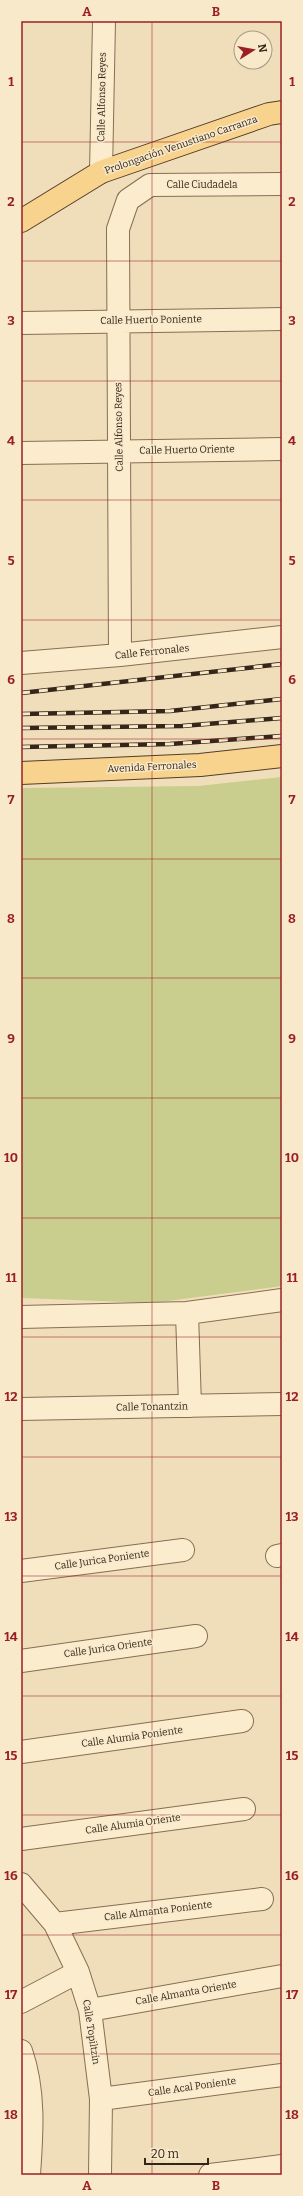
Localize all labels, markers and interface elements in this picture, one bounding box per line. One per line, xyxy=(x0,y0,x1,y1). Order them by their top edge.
text: A xyxy=(82,4,92,19)
text: B xyxy=(212,4,220,19)
north arrow xyxy=(233,30,273,70)
text: N xyxy=(255,43,270,54)
street label: Calle Alfonso Reyes xyxy=(95,52,109,142)
text: 1 xyxy=(8,74,14,89)
text: 1 xyxy=(289,74,295,89)
street label: Prolongación Venustiano Carranza xyxy=(103,113,260,177)
street label: Calle Ciudadela xyxy=(166,179,238,191)
text: 2 xyxy=(7,194,15,209)
text: 2 xyxy=(288,194,296,209)
text: 3 xyxy=(7,313,15,328)
street label: Calle Huerto Poniente xyxy=(100,313,202,327)
text: 3 xyxy=(288,313,296,328)
street label: Calle Alfonso Reyes xyxy=(112,382,126,472)
text: 4 xyxy=(7,433,15,448)
text: 4 xyxy=(288,433,296,448)
street label: Calle Huerto Oriente xyxy=(139,443,235,457)
text: 5 xyxy=(7,553,15,568)
text: 5 xyxy=(288,553,296,568)
street label: Calle Ferronales xyxy=(114,642,190,662)
text: 6 xyxy=(7,672,15,687)
text: 6 xyxy=(288,672,296,687)
street label: Avenida Ferronales xyxy=(107,759,197,775)
text: 7 xyxy=(8,792,15,807)
text: 7 xyxy=(289,792,296,807)
text: 8 xyxy=(7,911,15,926)
text: 8 xyxy=(288,911,296,926)
text: 9 xyxy=(7,1031,15,1046)
text: 9 xyxy=(288,1031,296,1046)
text: 10 xyxy=(4,1150,18,1165)
text: 10 xyxy=(285,1150,299,1165)
text: 11 xyxy=(5,1270,17,1285)
text: 11 xyxy=(286,1270,298,1285)
text: 12 xyxy=(5,1389,17,1404)
text: 12 xyxy=(286,1389,298,1404)
street label: Calle Tonantzin xyxy=(116,1400,189,1414)
text: 13 xyxy=(4,1509,18,1524)
text: 13 xyxy=(285,1509,299,1524)
street label: Calle Jurica Poniente xyxy=(54,1547,150,1573)
text: 14 xyxy=(4,1629,18,1644)
text: 14 xyxy=(285,1629,299,1644)
street label: Calle Jurica Oriente xyxy=(63,1636,153,1660)
street label: Calle Alumia Poniente xyxy=(80,1724,184,1750)
text: 15 xyxy=(5,1748,17,1763)
text: 15 xyxy=(286,1748,298,1763)
street label: Calle Alumia Oriente xyxy=(85,1811,181,1837)
text: 16 xyxy=(4,1868,18,1883)
text: 16 xyxy=(285,1868,299,1883)
street label: Calle Almanta Poniente xyxy=(103,1898,213,1924)
street label: Calle Almanta Oriente xyxy=(135,1978,237,2008)
text: 17 xyxy=(5,1987,17,2002)
text: 17 xyxy=(286,1987,298,2002)
street label: Calle Topiltzin xyxy=(80,1999,102,2066)
street label: Calle Acal Poniente xyxy=(147,2075,237,2099)
text: 18 xyxy=(4,2107,18,2122)
text: 18 xyxy=(285,2107,299,2122)
scale bar xyxy=(145,2140,208,2166)
text: 20 m xyxy=(151,2147,180,2161)
text: A xyxy=(82,2178,92,2193)
text: B xyxy=(212,2178,220,2193)

